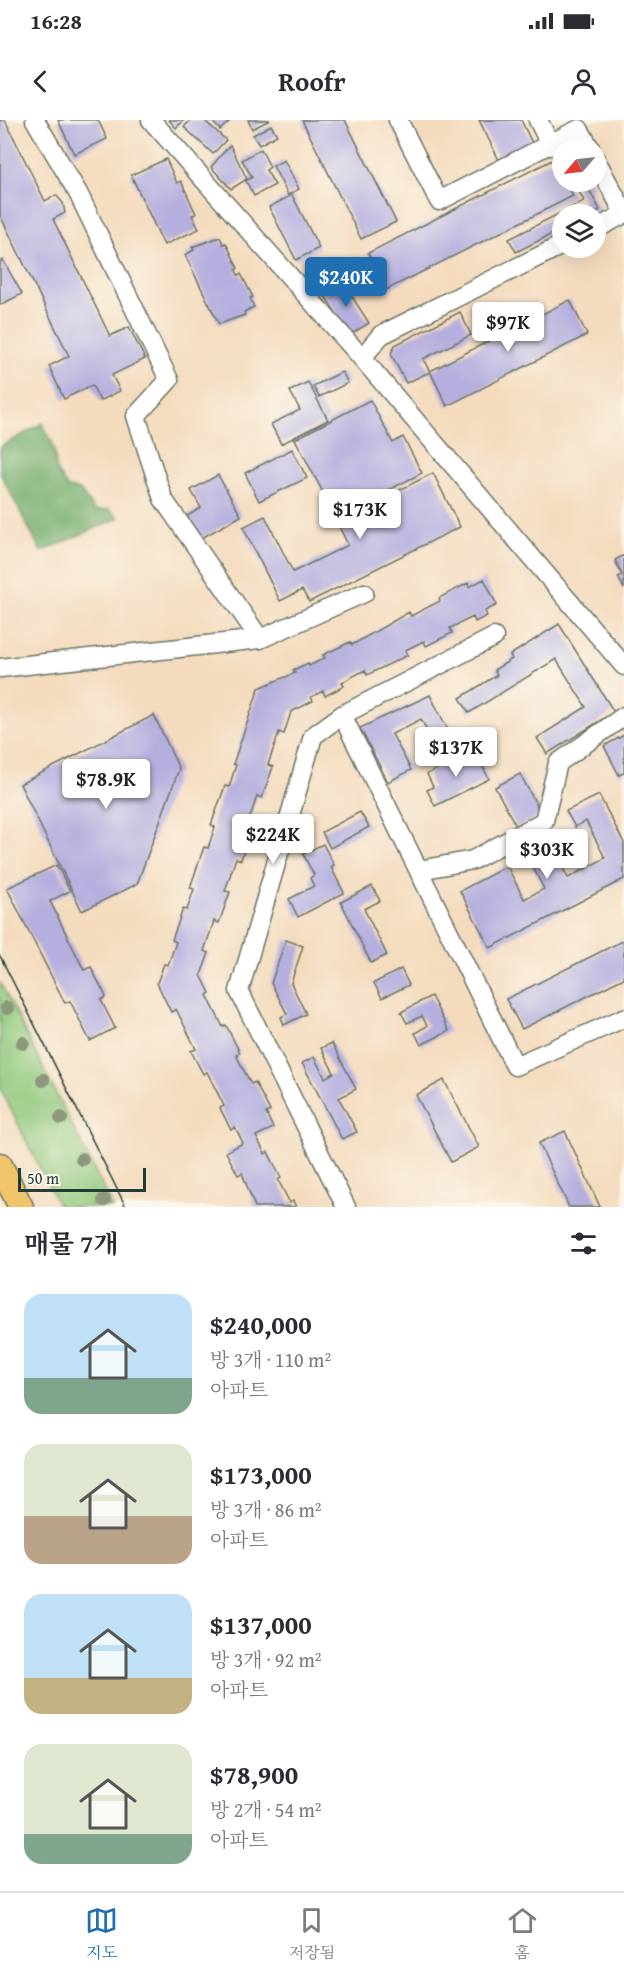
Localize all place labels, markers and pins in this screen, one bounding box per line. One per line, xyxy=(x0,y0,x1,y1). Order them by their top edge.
pin: $240K xyxy=(304,257,388,308)
pin: $97K xyxy=(472,302,544,353)
pin: $173K xyxy=(318,489,402,540)
pin: $137K xyxy=(414,727,498,778)
pin: $78.9K xyxy=(57,759,155,810)
pin: $224K xyxy=(231,814,315,865)
pin: $303K xyxy=(505,829,589,880)

